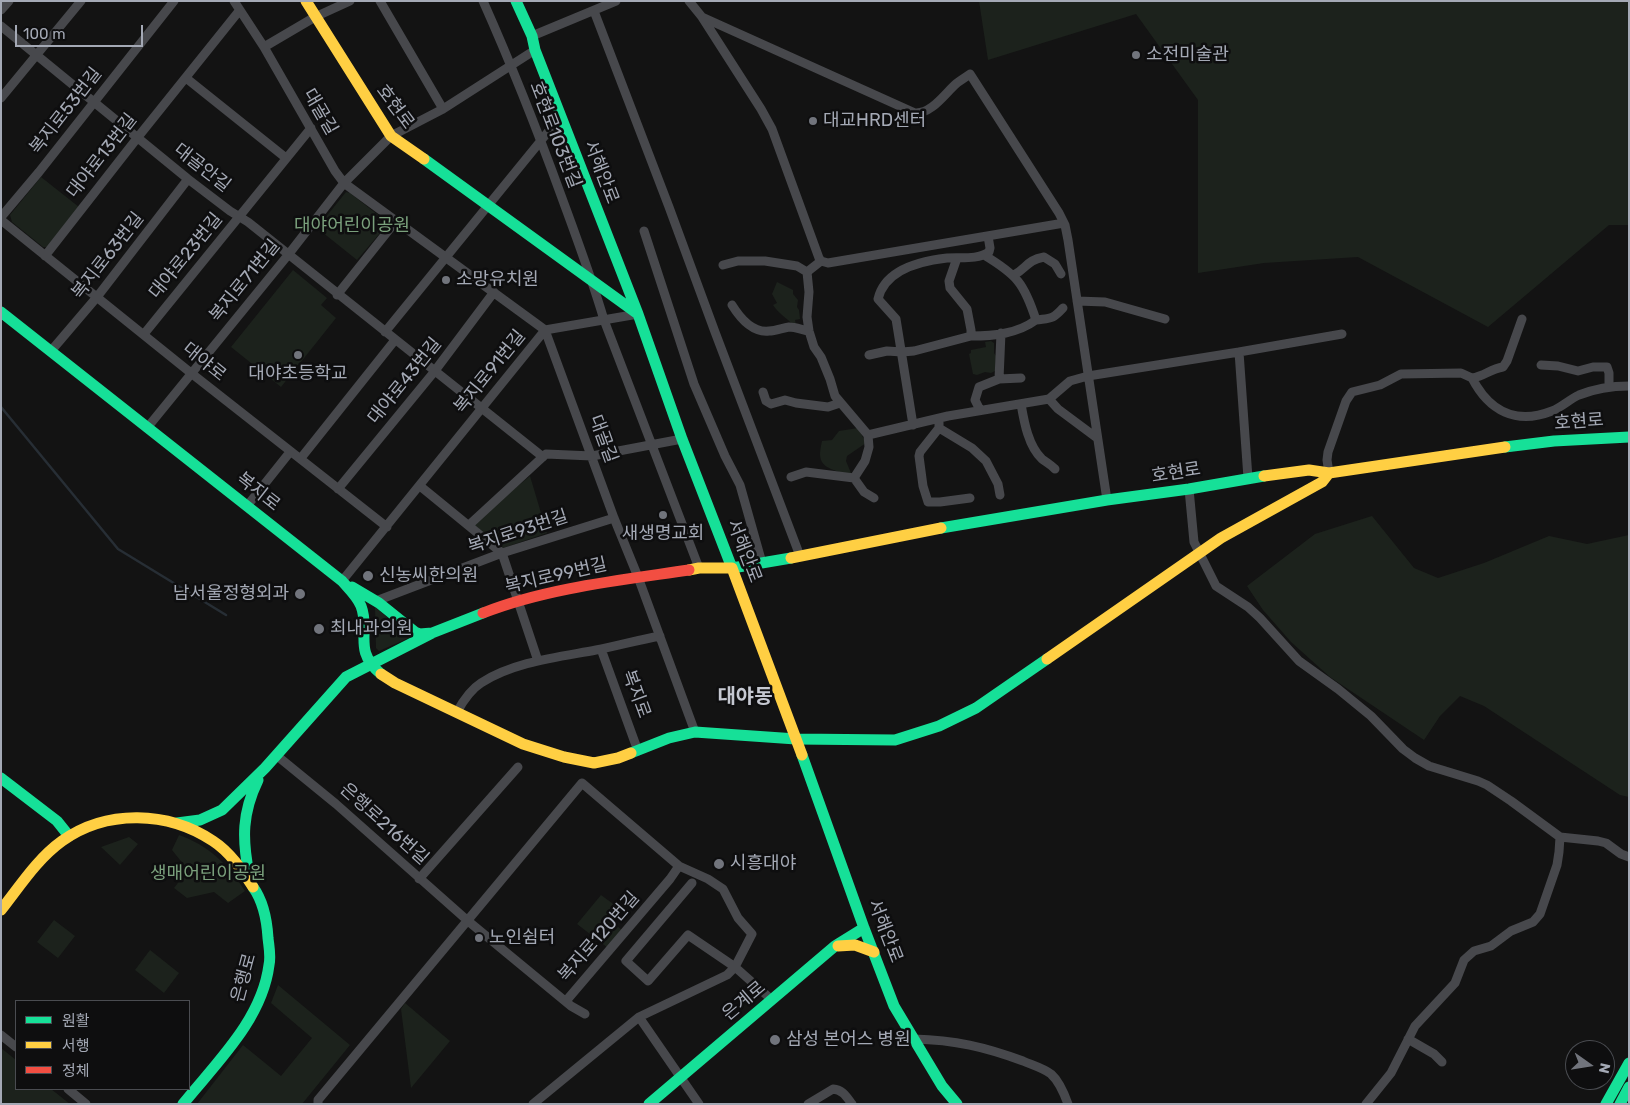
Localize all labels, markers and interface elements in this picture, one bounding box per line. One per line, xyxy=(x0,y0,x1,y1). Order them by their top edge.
scale bar xyxy=(18,15,145,47)
text: 100 m xyxy=(23,25,65,43)
place label: 소전미술관 xyxy=(1146,44,1229,66)
marker: 소전미술관 xyxy=(1130,49,1142,61)
street label: 복지로53번길 xyxy=(25,63,107,159)
street label: 호현로103번길 xyxy=(525,78,585,192)
street label: 호현로 xyxy=(371,81,419,133)
street label: 대골길 xyxy=(298,85,342,139)
street label: 대야로13번길 xyxy=(62,109,142,203)
place label: 대교HRD센터 xyxy=(823,110,926,132)
marker: 대교HRD센터 xyxy=(807,115,819,127)
street label: 서해안로 xyxy=(579,137,623,207)
street label: 대골안길 xyxy=(169,139,235,197)
street label: 복지로63번길 xyxy=(67,208,149,304)
street label: 대야로23번길 xyxy=(145,209,227,303)
park label: 대야어린이공원 xyxy=(294,215,410,237)
street label: 복지로71번길 xyxy=(205,235,285,327)
place label: 소망유치원 xyxy=(456,269,539,291)
marker: 소망유치원 xyxy=(440,274,452,286)
street label: 복지로91번길 xyxy=(450,326,530,418)
street label: 대야로43번길 xyxy=(364,333,446,429)
street label: 대야로 xyxy=(178,338,230,386)
marker: 대야초등학교 xyxy=(292,349,304,361)
place label: 대야초등학교 xyxy=(248,363,348,385)
street label: 호현로 xyxy=(1553,409,1605,435)
street label: 대골길 xyxy=(584,412,622,466)
street label: 호현로 xyxy=(1150,458,1202,488)
street label: 복지로 xyxy=(232,468,284,516)
street label: 복지로93번길 xyxy=(465,506,571,558)
marker: 새생명교회 xyxy=(657,509,669,521)
street label: 서해안로 xyxy=(722,516,766,586)
place label: 새생명교회 xyxy=(622,523,704,545)
street label: 복지로99번길 xyxy=(503,554,609,598)
place label: 신농씨한의원 xyxy=(379,565,478,587)
marker: 신농씨한의원 xyxy=(361,569,375,583)
place label: 남서울정형외과 xyxy=(173,583,289,605)
marker: 남서울정형외과 xyxy=(293,587,307,601)
place label: 최내과의원 xyxy=(330,618,413,640)
marker: 최내과의원 xyxy=(312,622,326,636)
street label: 복지로 xyxy=(617,667,655,721)
district label: 대야동 xyxy=(717,685,773,709)
street label: 은행로216번길 xyxy=(335,779,433,869)
place label: 시흥대야 xyxy=(730,853,796,875)
marker: 시흥대야 xyxy=(712,857,726,871)
park label: 생매어린이공원 xyxy=(150,863,266,885)
street label: 복지로120번길 xyxy=(554,887,644,987)
street label: 서해안로 xyxy=(863,896,907,966)
place label: 노인쉼터 xyxy=(489,927,555,949)
marker: 노인쉼터 xyxy=(473,932,485,944)
street label: 은행로 xyxy=(227,951,261,1005)
street label: 은계로 xyxy=(718,977,770,1025)
legend xyxy=(15,1000,190,1090)
text: 원활 xyxy=(62,1012,90,1030)
place label: 삼성 본어스 병원 xyxy=(786,1029,911,1051)
marker: 삼성 본어스 병원 xyxy=(768,1033,782,1047)
text: 서행 xyxy=(62,1037,90,1055)
north arrow xyxy=(1565,1040,1615,1090)
text: N xyxy=(1595,1061,1614,1075)
text: 정체 xyxy=(62,1062,90,1080)

